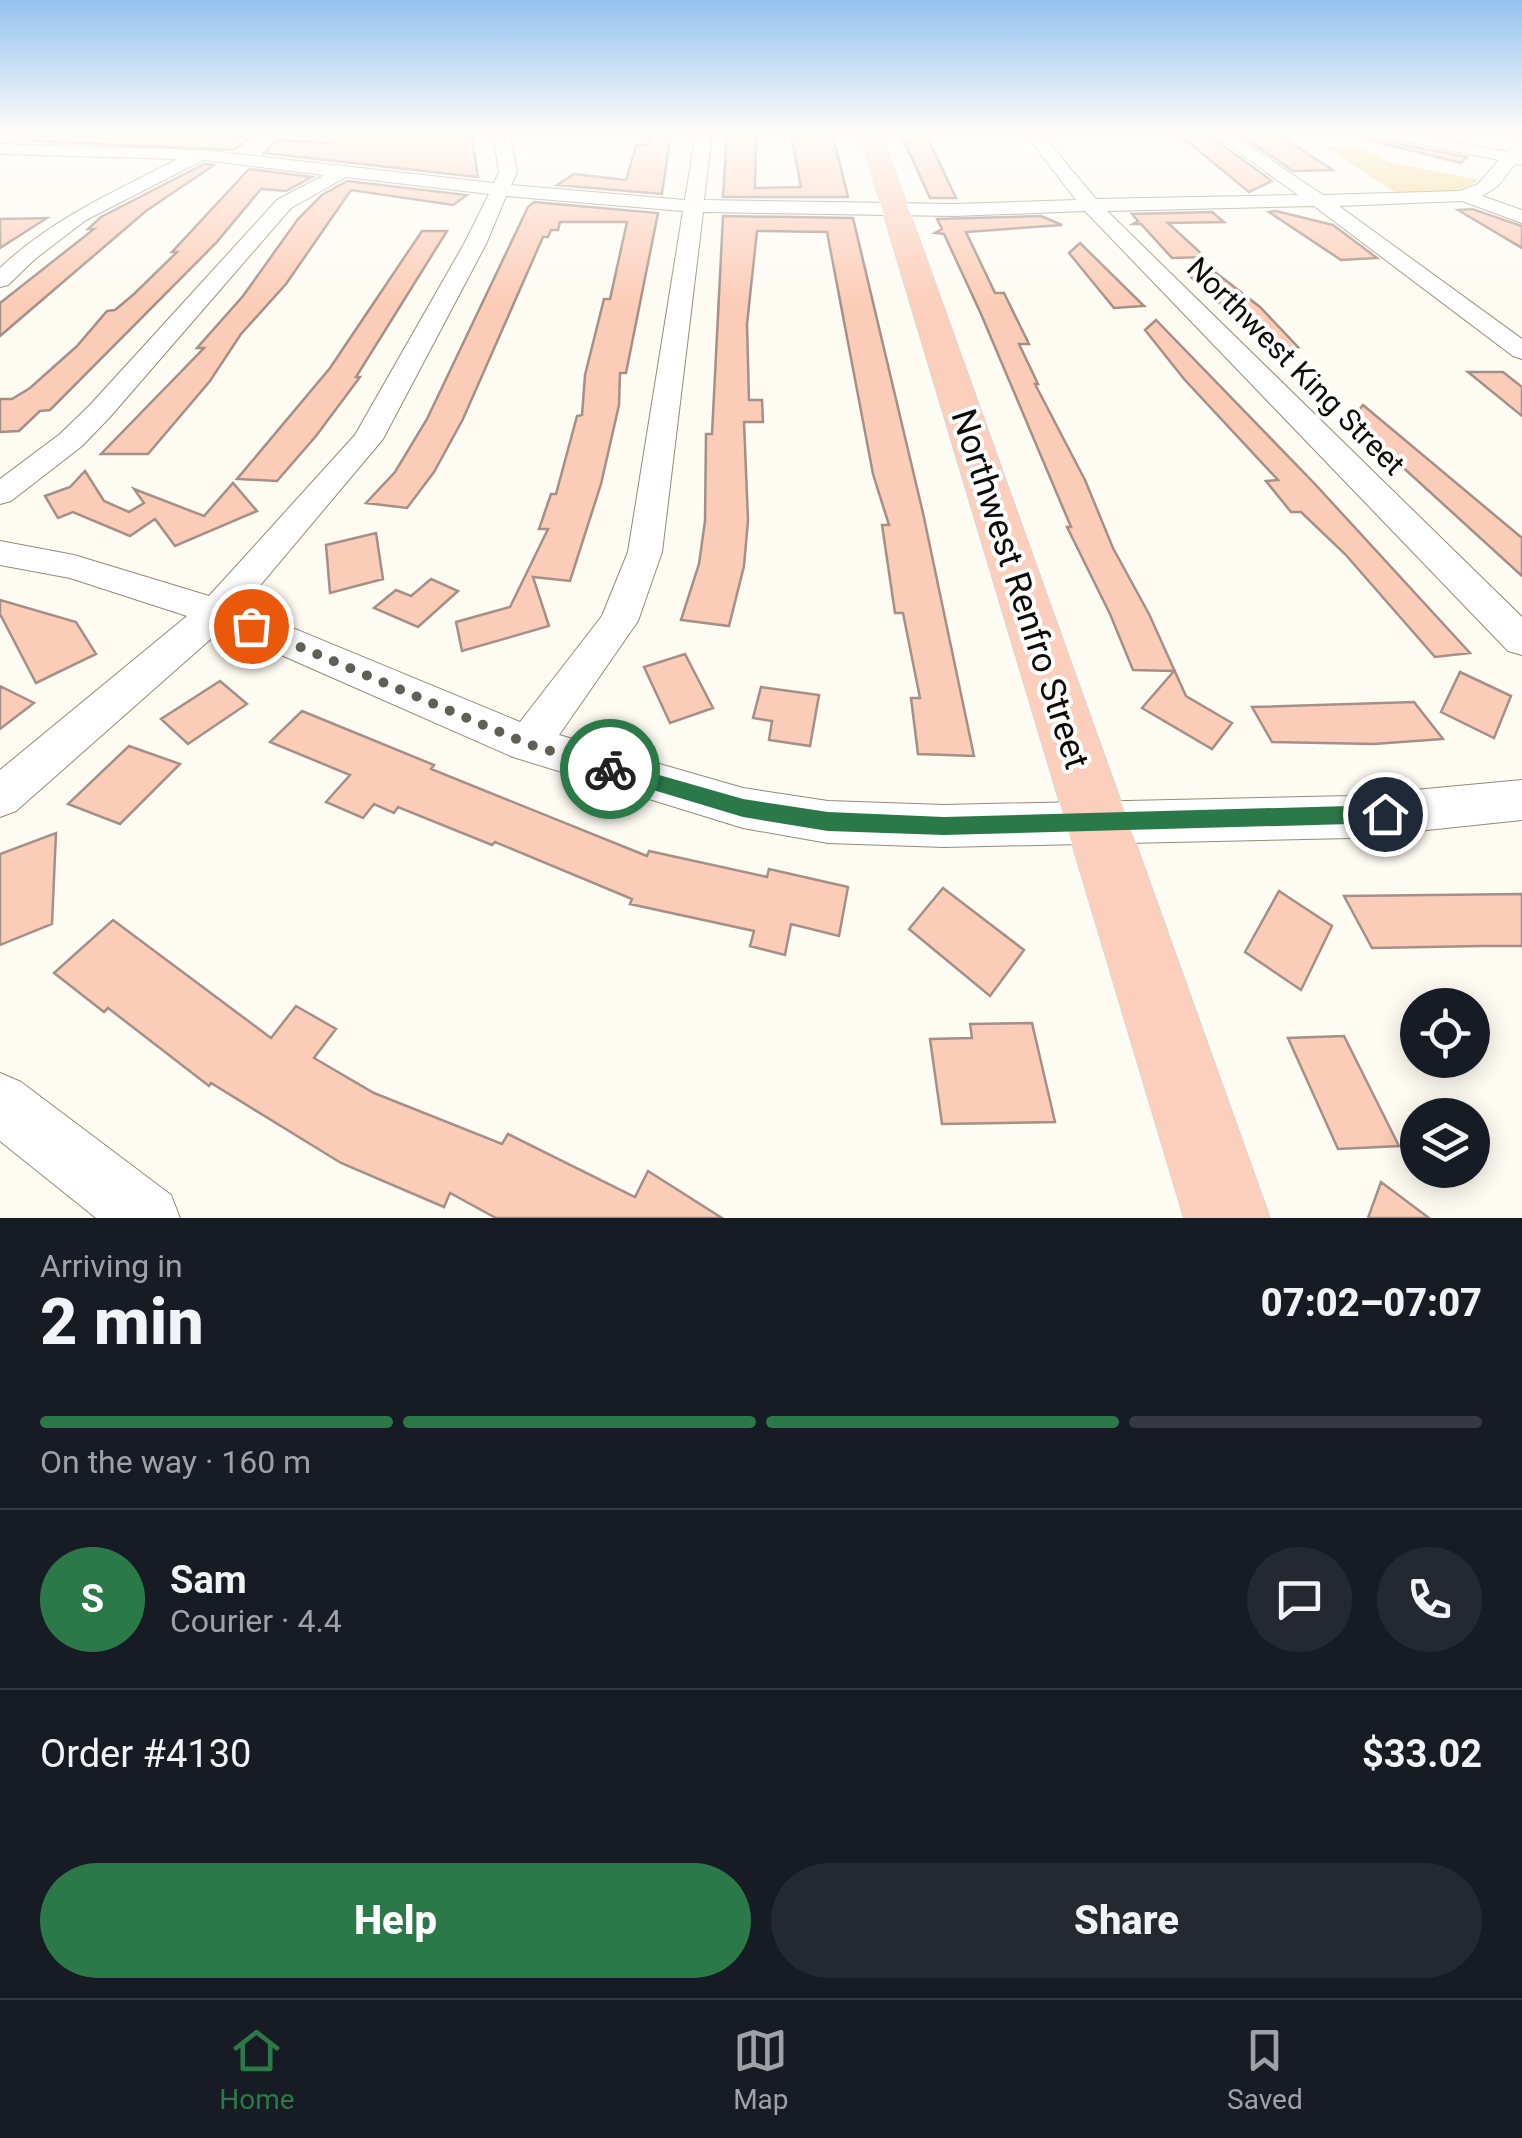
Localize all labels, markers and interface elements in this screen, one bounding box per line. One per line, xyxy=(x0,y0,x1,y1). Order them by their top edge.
street label: Northwest King Street xyxy=(1180,250,1412,482)
street label: Northwest Renfro Street xyxy=(942,404,1098,774)
pin xyxy=(209,584,294,669)
icon: bag xyxy=(224,599,279,654)
courier xyxy=(560,719,660,819)
icon: bike xyxy=(583,742,638,797)
pin xyxy=(1343,772,1428,857)
icon: home xyxy=(1358,787,1413,842)
map controls xyxy=(1400,988,1490,1188)
button: locate xyxy=(1400,988,1490,1078)
button: layers xyxy=(1400,1098,1490,1188)
text: Arriving in xyxy=(40,1247,183,1285)
text: 07:02–07:07 xyxy=(1261,1281,1482,1325)
text: 2 min xyxy=(40,1284,204,1360)
text: On the way · 160 m xyxy=(40,1443,311,1481)
button: chat xyxy=(1247,1547,1352,1652)
button: phone xyxy=(1377,1547,1482,1652)
text: Sam xyxy=(170,1558,247,1602)
text: S xyxy=(81,1577,104,1621)
text: Courier · 4.4 xyxy=(170,1602,342,1640)
text: Order #4130 xyxy=(40,1732,251,1776)
text: $33.02 xyxy=(1362,1732,1482,1776)
button: Help xyxy=(40,1863,751,1978)
button: Share xyxy=(771,1863,1482,1978)
tab: Home xyxy=(219,2023,295,2116)
tab: Map xyxy=(733,2023,789,2116)
tab: Saved xyxy=(1227,2023,1303,2116)

